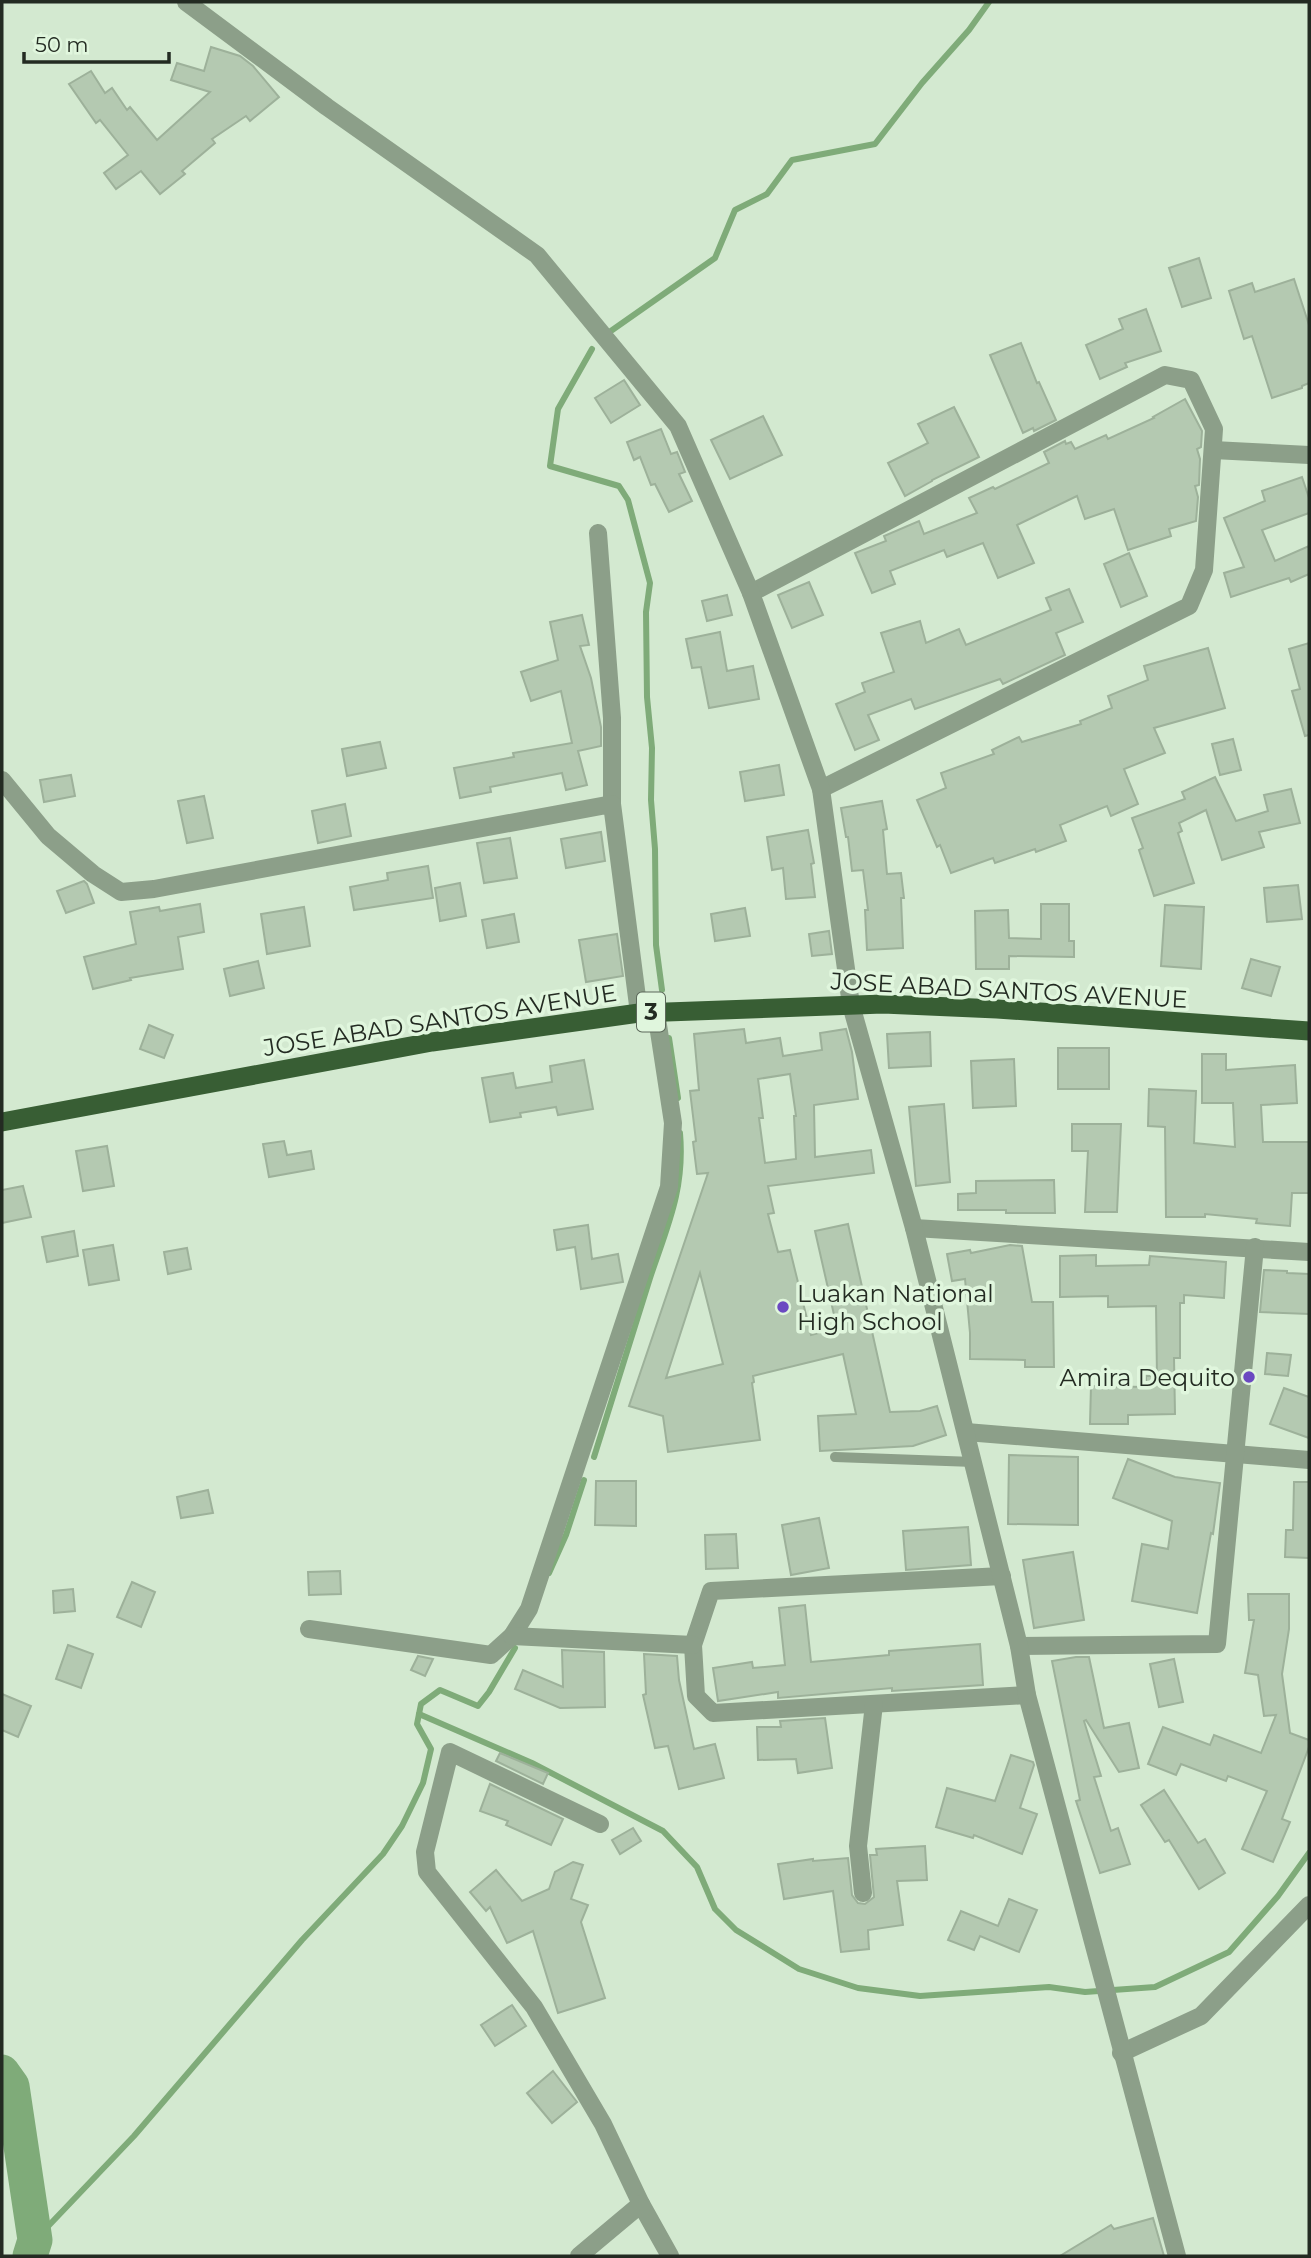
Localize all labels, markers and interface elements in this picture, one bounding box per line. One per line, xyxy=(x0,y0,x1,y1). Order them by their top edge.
scale bar xyxy=(24,21,170,65)
text: 50 m xyxy=(35,32,89,57)
street label: JOSE ABAD SANTOS AVENUE xyxy=(829,966,1188,1014)
street label: JOSE ABAD SANTOS AVENUE xyxy=(260,978,619,1062)
road number: 3 xyxy=(637,993,665,1032)
place label: Luakan National High School xyxy=(797,1279,994,1336)
marker: Luakan National High School xyxy=(775,1299,791,1315)
place label: Amira Dequito xyxy=(1059,1363,1235,1392)
marker: Amira Dequito xyxy=(1241,1369,1257,1385)

